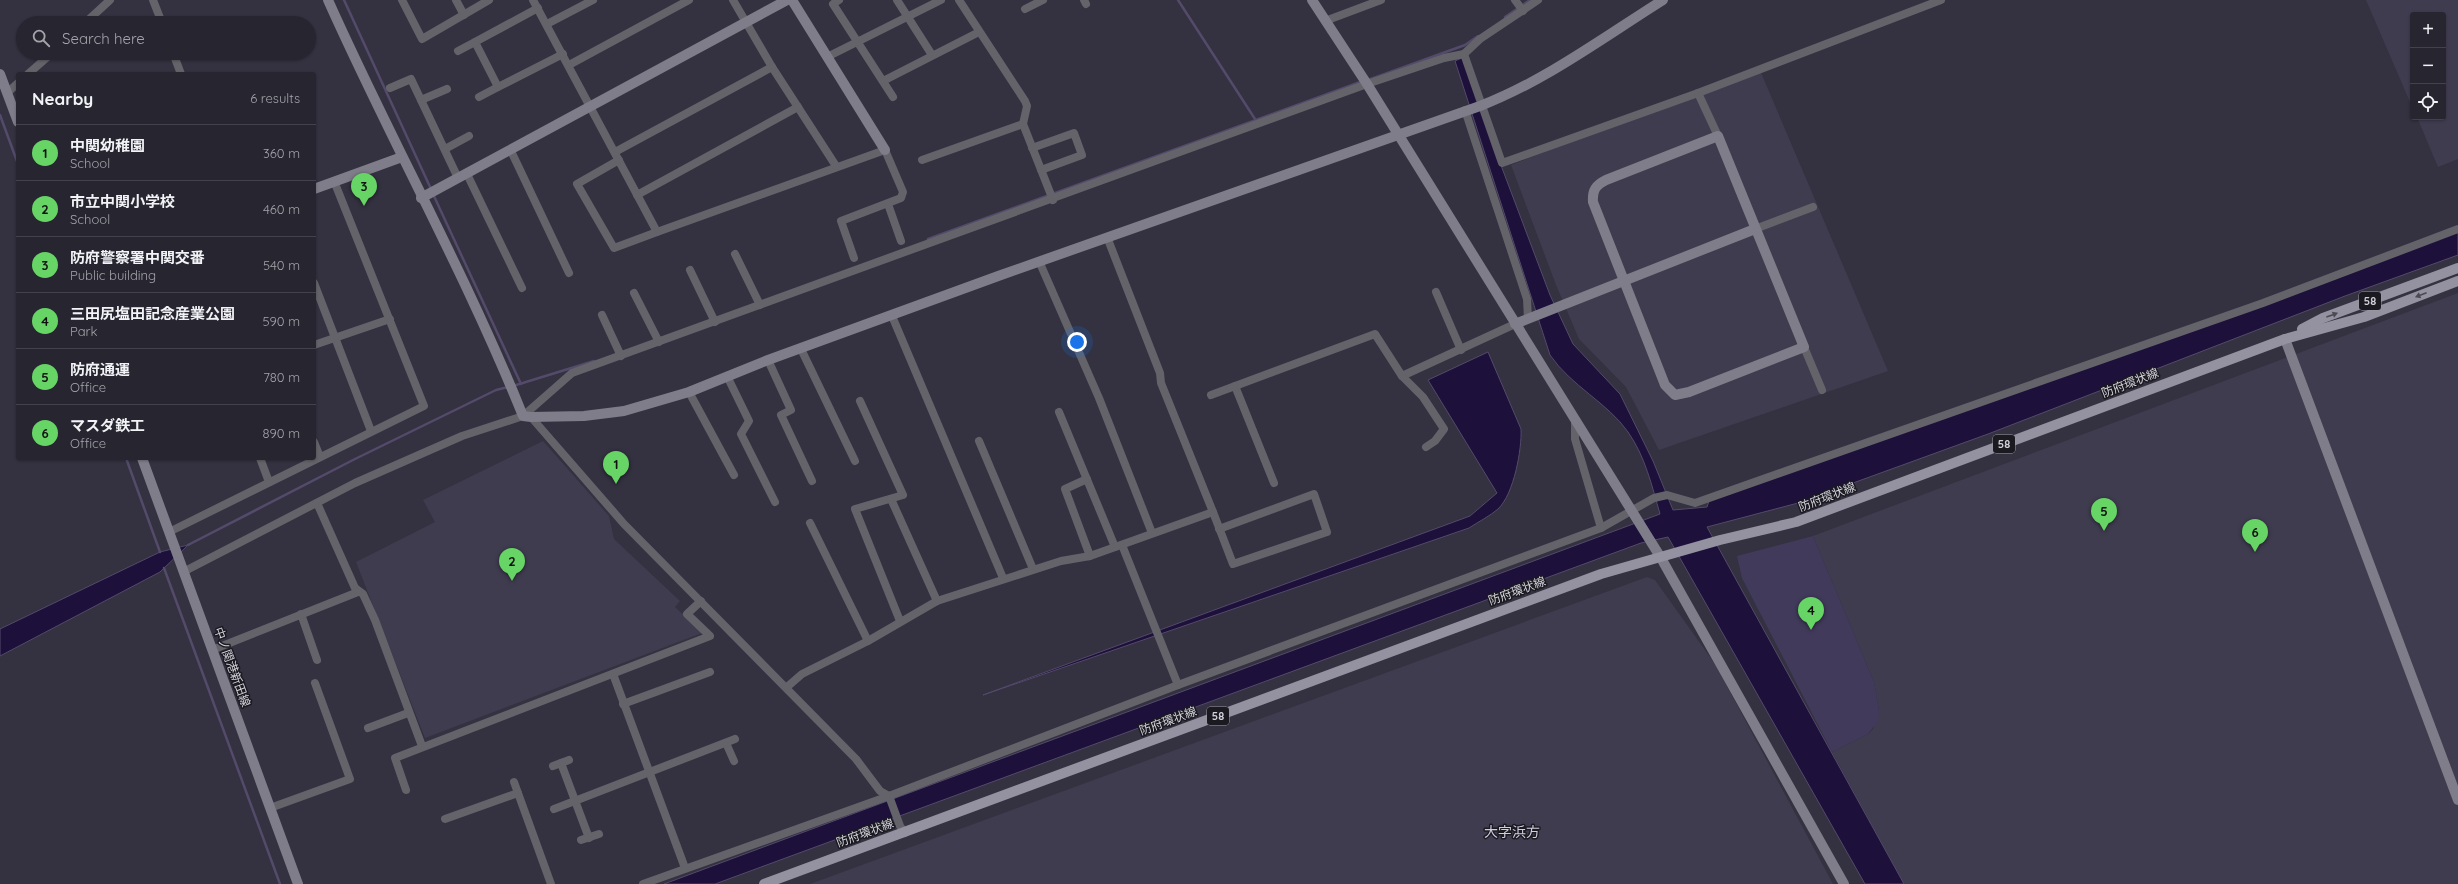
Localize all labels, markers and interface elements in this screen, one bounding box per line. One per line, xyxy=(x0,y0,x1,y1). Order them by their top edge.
map controls xyxy=(2410,12,2446,120)
button: + xyxy=(2410,12,2446,48)
search box xyxy=(16,16,316,60)
icon: search xyxy=(30,27,52,49)
text: Search here xyxy=(62,29,145,48)
button: − xyxy=(2410,48,2446,84)
button: locate xyxy=(2410,84,2446,120)
text: Nearby xyxy=(32,88,93,109)
text: 6 results xyxy=(250,90,300,106)
text: 中関幼稚園 xyxy=(70,136,145,155)
text: 1 xyxy=(42,145,48,161)
text: 360 m xyxy=(263,145,300,161)
text: School xyxy=(70,155,110,171)
pin: 3 xyxy=(351,173,377,206)
text: 市立中関小学校 xyxy=(70,192,175,211)
text: 2 xyxy=(41,201,49,217)
text: 460 m xyxy=(263,201,300,217)
text: School xyxy=(70,211,110,227)
text: 防府警察署中関交番 xyxy=(70,248,205,267)
text: 3 xyxy=(42,257,48,273)
text: 540 m xyxy=(263,257,300,273)
text: Public building xyxy=(70,267,156,283)
road number: 58 xyxy=(2359,292,2381,310)
one-way arrow xyxy=(2415,293,2427,299)
text: 三田尻塩田記念産業公園 xyxy=(70,304,235,323)
one-way arrow xyxy=(2326,312,2338,318)
text: 4 xyxy=(41,313,49,329)
text: 590 m xyxy=(263,313,300,329)
text: Park xyxy=(70,323,98,339)
your location xyxy=(1067,332,1087,352)
text: 防府通運 xyxy=(70,360,130,379)
street label: 防府環状線 xyxy=(2099,365,2161,400)
text: 5 xyxy=(41,369,49,385)
text: 780 m xyxy=(263,369,300,385)
text: Office xyxy=(70,379,106,395)
text: マスダ鉄工 xyxy=(70,416,145,435)
text: 6 xyxy=(41,425,49,441)
text: 890 m xyxy=(263,425,300,441)
text: Office xyxy=(70,435,106,451)
road number: 58 xyxy=(1993,435,2015,453)
pin: 1 xyxy=(603,451,629,484)
street label: 防府環状線 xyxy=(1796,479,1858,514)
pin: 5 xyxy=(2091,498,2117,531)
pin: 6 xyxy=(2242,519,2268,552)
pin: 2 xyxy=(499,548,525,581)
street label: 防府環状線 xyxy=(1486,573,1548,608)
pin: 4 xyxy=(1798,597,1824,630)
street label: 中ノ関港新田線 xyxy=(211,625,254,709)
street label: 防府環状線 xyxy=(1137,703,1199,738)
road number: 58 xyxy=(1207,707,1229,725)
street label: 防府環状線 xyxy=(834,815,896,850)
district label: 大字浜方 xyxy=(1484,823,1540,841)

